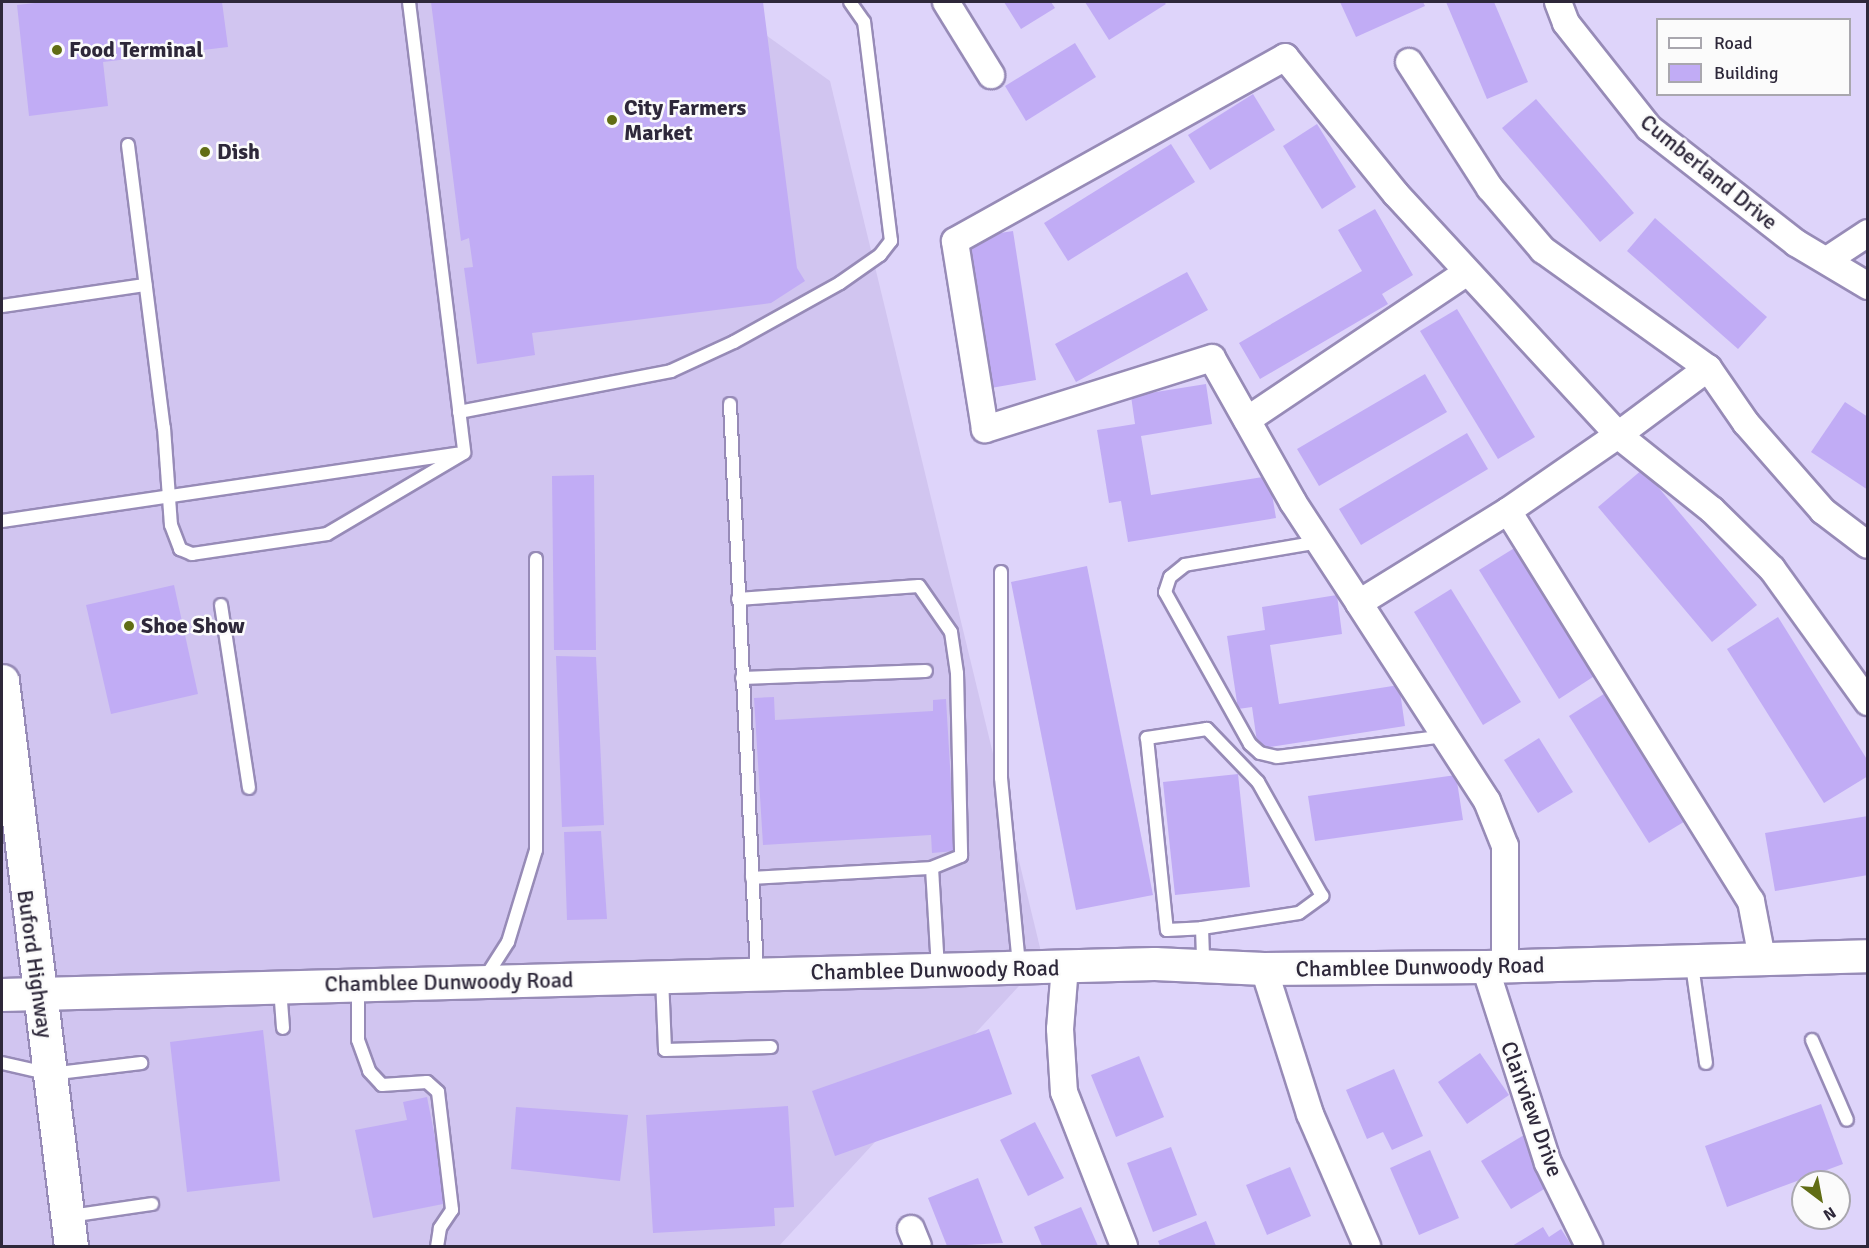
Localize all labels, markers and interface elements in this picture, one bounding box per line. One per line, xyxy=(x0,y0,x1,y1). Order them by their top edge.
legend xyxy=(1656,18,1851,96)
text: Road xyxy=(1714,32,1753,54)
place label: Food Terminal xyxy=(69,37,203,63)
marker: Food Terminal xyxy=(50,43,64,57)
text: Building xyxy=(1714,62,1778,84)
place label: City Farmers Market xyxy=(624,94,746,146)
street label: Cumberland Drive xyxy=(1635,109,1783,235)
marker: City Farmers Market xyxy=(605,113,619,127)
place label: Dish xyxy=(217,139,260,165)
marker: Dish xyxy=(198,145,212,159)
place label: Shoe Show xyxy=(141,613,245,639)
marker: Shoe Show xyxy=(122,619,136,633)
street label: Buford Highway xyxy=(12,888,58,1040)
street label: Chamblee Dunwoody Road xyxy=(1295,952,1545,982)
street label: Chamblee Dunwoody Road xyxy=(810,955,1060,985)
street label: Chamblee Dunwoody Road xyxy=(324,967,574,997)
street label: Clairview Drive xyxy=(1495,1038,1569,1180)
north arrow xyxy=(1791,1170,1851,1230)
text: N xyxy=(1819,1202,1840,1225)

